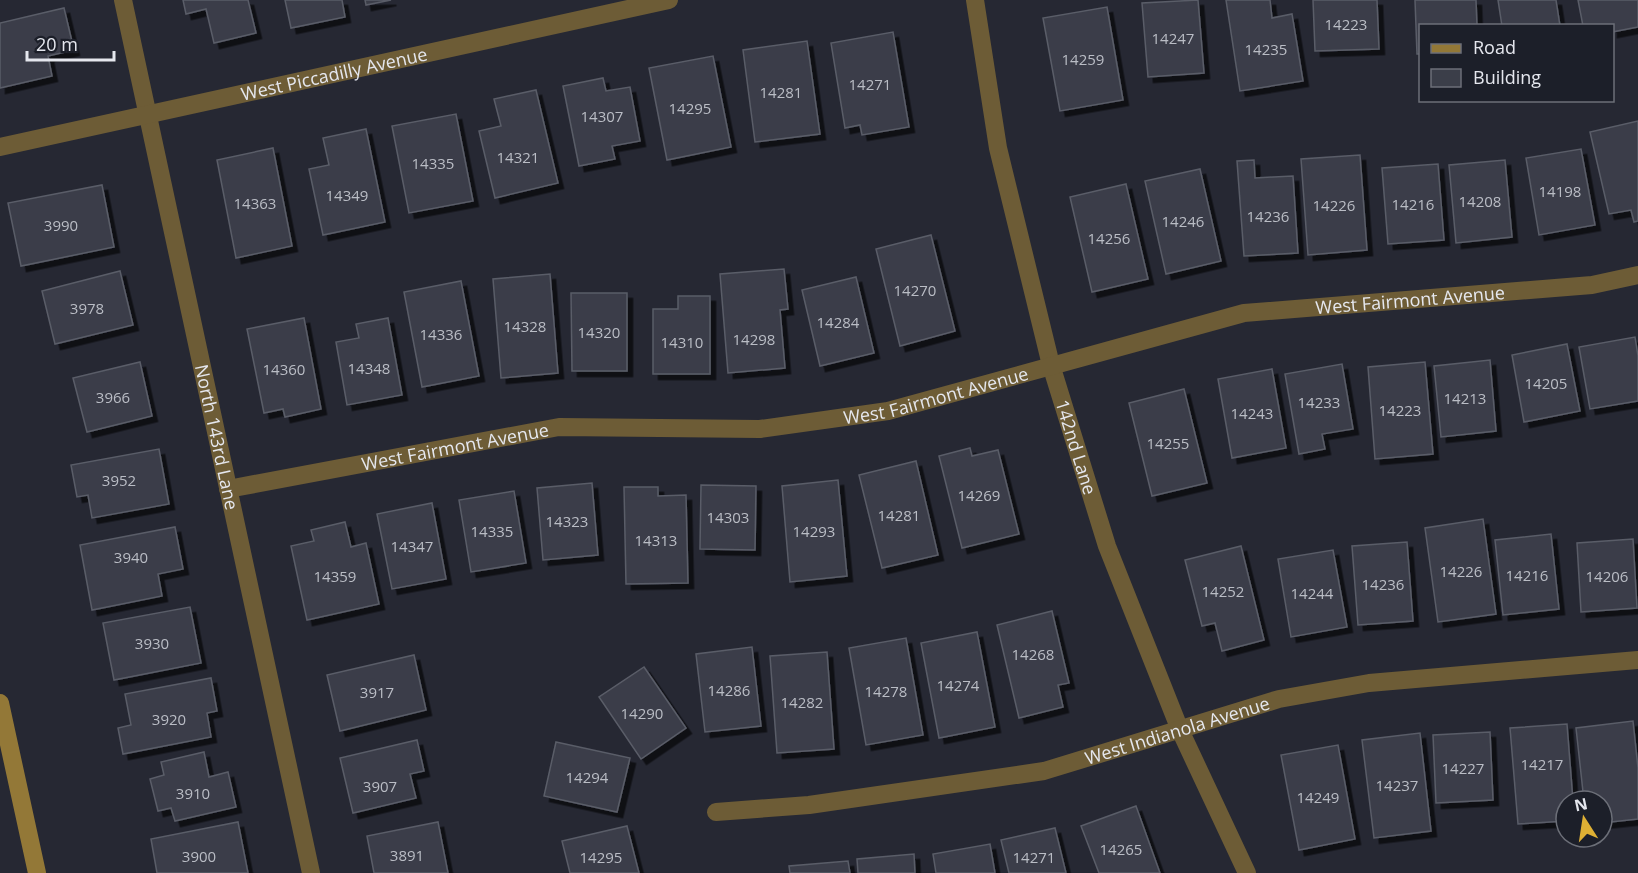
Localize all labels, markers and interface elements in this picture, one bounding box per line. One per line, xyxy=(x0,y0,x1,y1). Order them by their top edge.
house number: 14223 xyxy=(1325,14,1367,34)
scale bar xyxy=(27,24,114,62)
legend xyxy=(1419,24,1614,102)
house number: 14247 xyxy=(1152,28,1194,48)
text: 20 m xyxy=(36,32,78,56)
text: Road xyxy=(1473,35,1516,59)
house number: 14235 xyxy=(1245,39,1287,59)
street label: West Piccadilly Avenue xyxy=(239,41,429,106)
house number: 14259 xyxy=(1062,49,1104,69)
text: Building xyxy=(1473,65,1541,89)
house number: 14271 xyxy=(849,74,891,94)
house number: 14281 xyxy=(760,82,802,102)
house number: 14295 xyxy=(669,98,711,118)
house number: 14307 xyxy=(581,106,623,126)
house number: 14321 xyxy=(497,147,539,167)
house number: 14335 xyxy=(412,153,454,173)
house number: 14198 xyxy=(1539,181,1581,201)
house number: 14349 xyxy=(326,185,368,205)
house number: 14208 xyxy=(1459,191,1501,211)
house number: 14363 xyxy=(234,193,276,213)
house number: 14216 xyxy=(1392,194,1434,214)
house number: 14226 xyxy=(1313,195,1355,215)
house number: 14236 xyxy=(1247,206,1289,226)
house number: 14246 xyxy=(1162,211,1204,231)
house number: 3990 xyxy=(44,215,78,235)
house number: 14256 xyxy=(1088,228,1130,248)
house number: 14270 xyxy=(894,280,936,300)
street label: West Fairmont Avenue xyxy=(1315,280,1506,319)
house number: 3978 xyxy=(70,298,104,318)
house number: 14284 xyxy=(817,312,860,332)
house number: 14328 xyxy=(504,316,546,336)
house number: 14320 xyxy=(578,322,620,342)
house number: 14336 xyxy=(420,324,462,344)
house number: 14298 xyxy=(733,329,775,349)
house number: 14310 xyxy=(661,332,703,352)
house number: 14348 xyxy=(348,358,390,378)
house number: 14360 xyxy=(263,359,305,379)
street label: West Fairmont Avenue xyxy=(842,361,1031,429)
street label: North 143rd Lane xyxy=(190,362,244,512)
house number: 14205 xyxy=(1525,373,1567,393)
house number: 3966 xyxy=(96,387,130,407)
house number: 14213 xyxy=(1444,388,1486,408)
house number: 14233 xyxy=(1298,392,1340,412)
street label: 142nd Lane xyxy=(1050,397,1102,497)
house number: 14223 xyxy=(1379,400,1421,420)
house number: 14243 xyxy=(1231,403,1273,423)
street label: West Fairmont Avenue xyxy=(359,417,551,476)
house number: 14255 xyxy=(1147,433,1189,453)
house number: 3952 xyxy=(102,470,136,490)
house number: 14269 xyxy=(958,485,1000,505)
house number: 14281 xyxy=(878,505,920,525)
house number: 14303 xyxy=(707,507,749,527)
house number: 14323 xyxy=(546,511,588,531)
house number: 14335 xyxy=(471,521,513,541)
house number: 14293 xyxy=(793,521,835,541)
house number: 14313 xyxy=(635,530,677,550)
house number: 14347 xyxy=(391,536,433,556)
house number: 3940 xyxy=(114,547,148,567)
house number: 14226 xyxy=(1440,561,1482,581)
house number: 14216 xyxy=(1506,565,1548,585)
house number: 14359 xyxy=(314,566,356,586)
house number: 14206 xyxy=(1586,566,1628,586)
house number: 14236 xyxy=(1362,574,1404,594)
house number: 14252 xyxy=(1202,581,1244,601)
house number: 14244 xyxy=(1291,583,1334,603)
house number: 3930 xyxy=(135,633,169,653)
house number: 14268 xyxy=(1012,644,1054,664)
house number: 14274 xyxy=(937,675,980,695)
house number: 14286 xyxy=(708,680,750,700)
house number: 14278 xyxy=(865,681,907,701)
house number: 3917 xyxy=(360,682,394,702)
street label: West Indianola Avenue xyxy=(1082,691,1272,770)
house number: 14282 xyxy=(781,692,823,712)
house number: 14290 xyxy=(621,703,663,723)
house number: 3920 xyxy=(152,709,186,729)
house number: 14217 xyxy=(1521,754,1563,774)
house number: 14227 xyxy=(1442,758,1484,778)
house number: 14294 xyxy=(566,767,609,787)
house number: 14237 xyxy=(1376,775,1418,795)
house number: 3907 xyxy=(363,776,397,796)
house number: 3910 xyxy=(176,783,210,803)
house number: 14249 xyxy=(1297,787,1339,807)
north arrow xyxy=(1554,789,1614,849)
text: N xyxy=(1572,792,1590,816)
house number: 14265 xyxy=(1100,839,1142,859)
house number: 3891 xyxy=(390,845,424,865)
house number: 3900 xyxy=(182,846,216,866)
house number: 14295 xyxy=(580,847,622,867)
house number: 14271 xyxy=(1013,847,1055,867)

